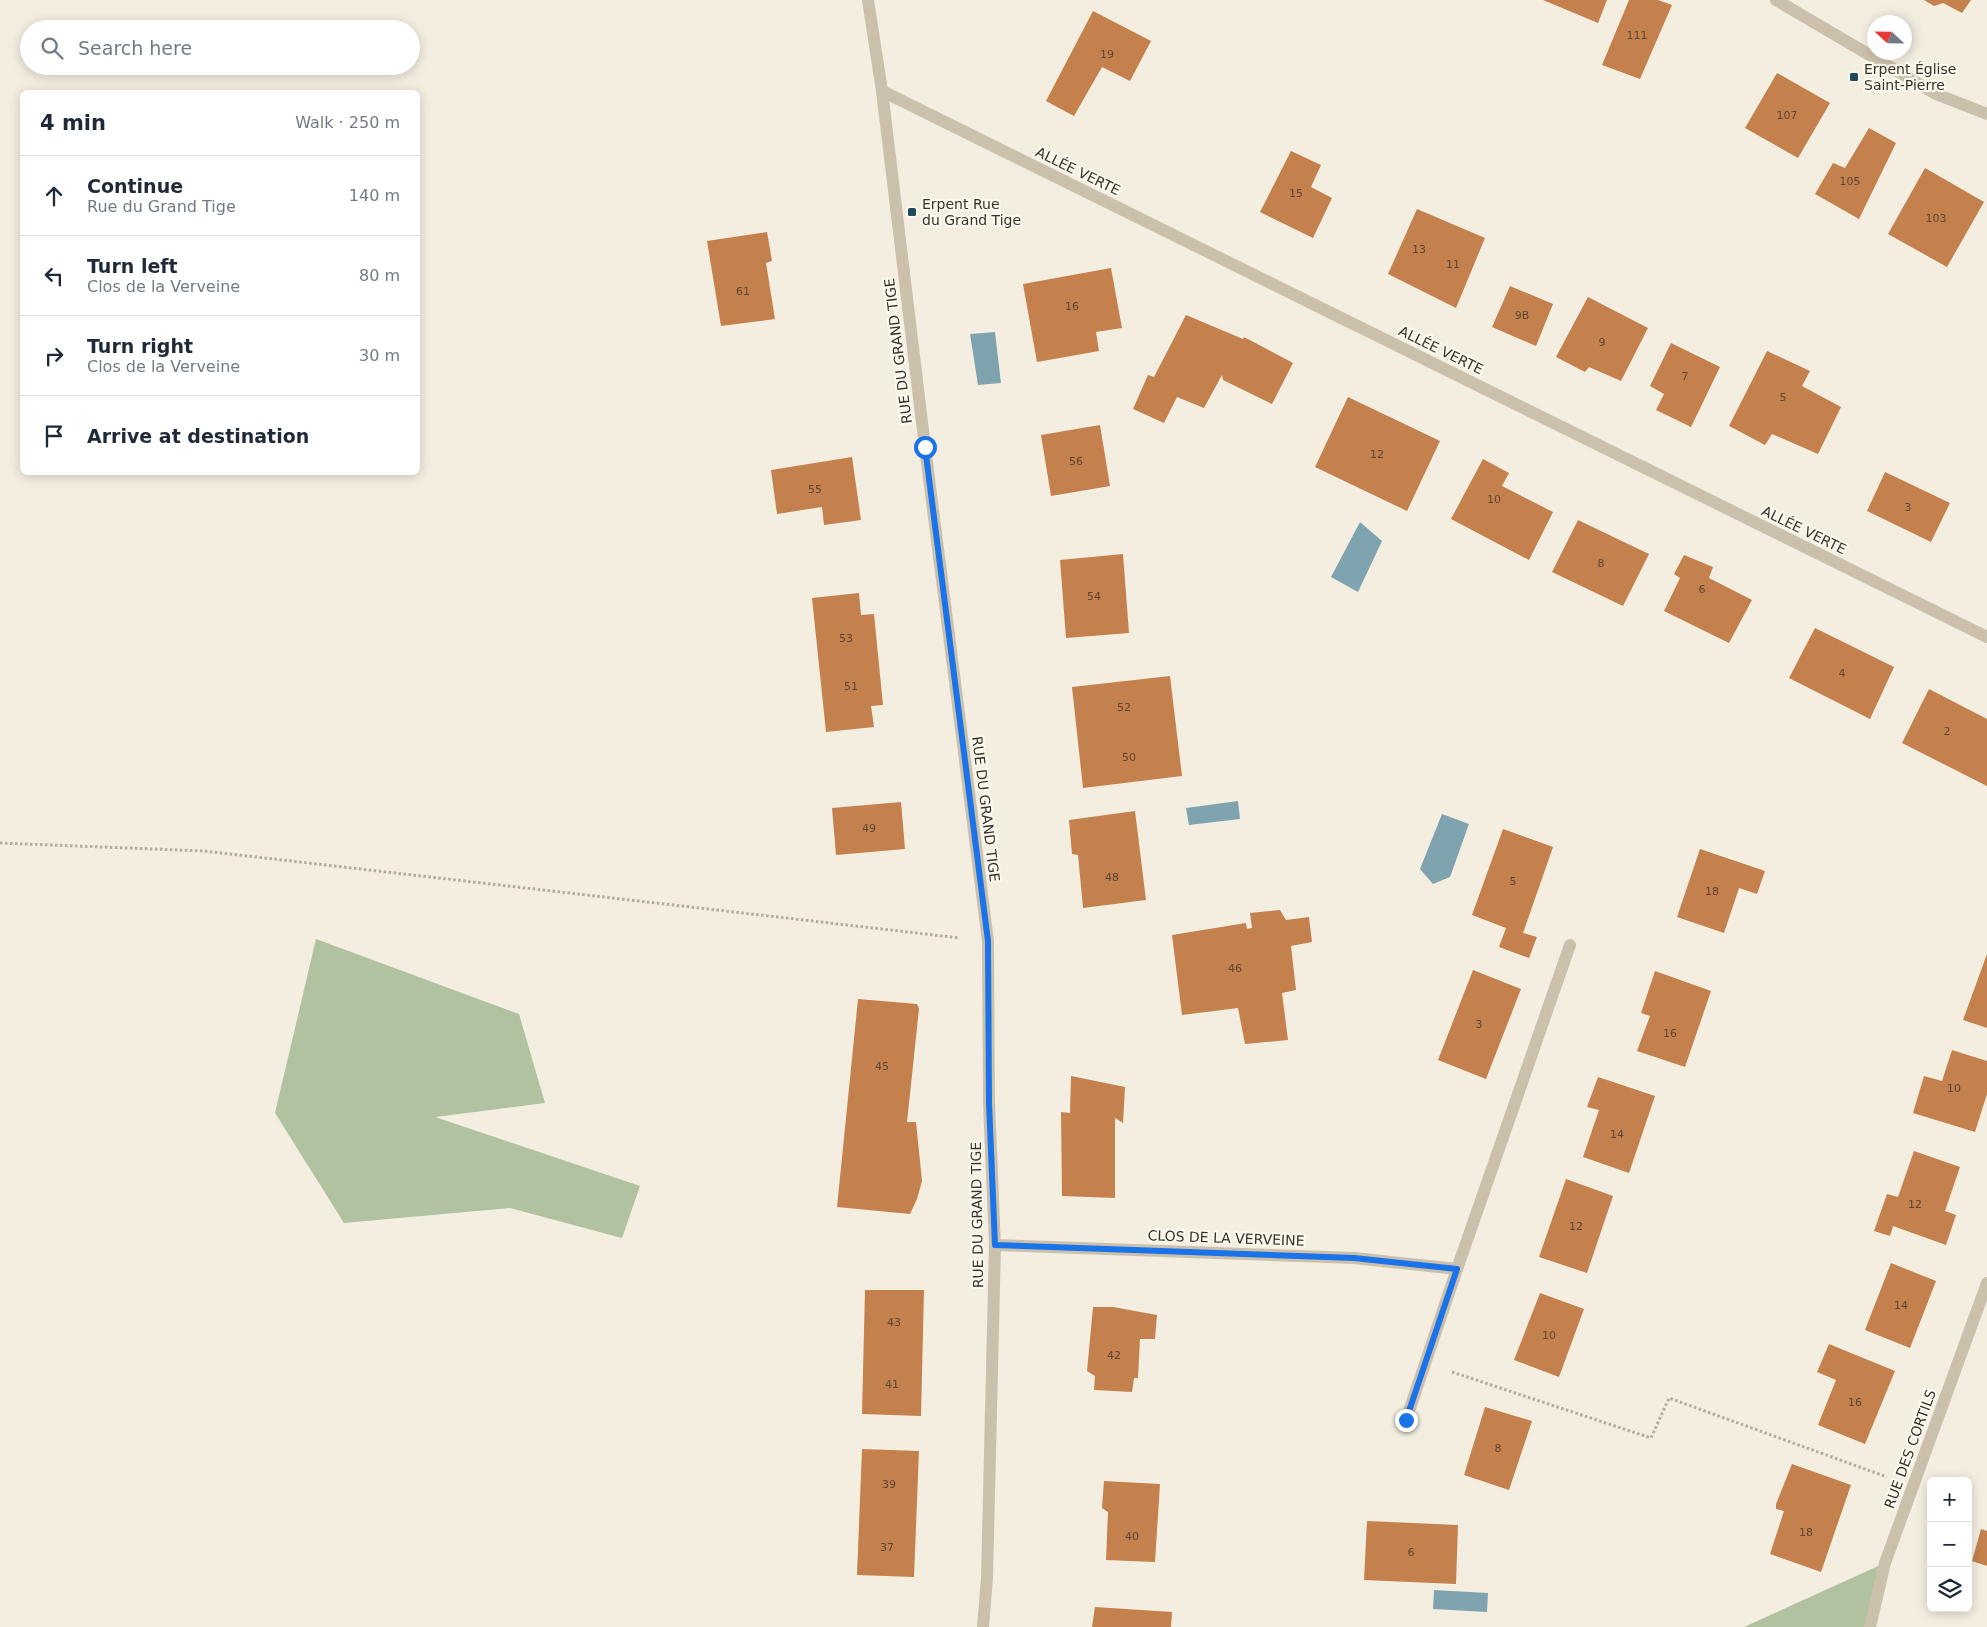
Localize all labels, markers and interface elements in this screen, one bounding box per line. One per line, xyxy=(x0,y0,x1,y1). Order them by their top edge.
north arrow xyxy=(1867,15,1912,60)
search box xyxy=(20,20,420,75)
house number: 111 xyxy=(1627,29,1648,42)
icon: search xyxy=(38,34,66,62)
text: Search here xyxy=(78,37,192,59)
house number: 19 xyxy=(1100,48,1114,61)
place label: Erpent Église Saint-Pierre xyxy=(1864,61,1956,93)
marker: Erpent Église Saint-Pierre xyxy=(1848,71,1860,83)
house number: 107 xyxy=(1777,109,1798,122)
text: 4 min xyxy=(40,111,106,135)
text: Walk · 250 m xyxy=(295,113,400,132)
street label: ALLÉE VERTE xyxy=(1033,144,1123,198)
text: Continue xyxy=(87,175,183,197)
house number: 105 xyxy=(1840,175,1861,188)
icon: ahead xyxy=(40,182,68,210)
text: 140 m xyxy=(349,186,400,205)
house number: 15 xyxy=(1289,187,1303,200)
place label: Erpent Rue du Grand Tige xyxy=(922,196,1021,228)
text: Rue du Grand Tige xyxy=(87,197,236,216)
marker: Erpent Rue du Grand Tige xyxy=(906,206,918,218)
house number: 103 xyxy=(1926,212,1947,225)
house number: 13 xyxy=(1412,243,1426,256)
text: Turn left xyxy=(87,255,178,277)
house number: 11 xyxy=(1446,258,1460,271)
icon: left xyxy=(40,262,68,290)
text: 80 m xyxy=(359,266,400,285)
text: Clos de la Verveine xyxy=(87,277,240,296)
street label: RUE DU GRAND TIGE xyxy=(881,277,915,425)
house number: 61 xyxy=(736,285,750,298)
house number: 16 xyxy=(1065,300,1079,313)
house number: 9B xyxy=(1515,309,1529,322)
street label: ALLÉE VERTE xyxy=(1396,323,1486,377)
text: Turn right xyxy=(87,335,193,357)
house number: 9 xyxy=(1599,336,1606,349)
icon: right xyxy=(40,342,68,370)
text: 30 m xyxy=(359,346,400,365)
text: Clos de la Verveine xyxy=(87,357,240,376)
house number: 7 xyxy=(1682,370,1689,383)
house number: 5 xyxy=(1780,391,1787,404)
icon: arrive xyxy=(40,422,68,450)
text: Arrive at destination xyxy=(87,425,309,447)
route start xyxy=(914,436,937,459)
house number: 12 xyxy=(1370,448,1384,461)
house number: 56 xyxy=(1069,455,1083,468)
house number: 55 xyxy=(808,483,822,496)
house number: 10 xyxy=(1487,493,1501,506)
house number: 3 xyxy=(1905,501,1912,514)
street label: ALLÉE VERTE xyxy=(1759,503,1849,557)
house number: 8 xyxy=(1598,557,1605,570)
house number: 6 xyxy=(1699,583,1706,596)
house number: 54 xyxy=(1087,590,1101,603)
house number: 53 xyxy=(839,632,853,645)
house number: 4 xyxy=(1839,667,1846,680)
house number: 51 xyxy=(844,680,858,693)
house number: 52 xyxy=(1117,701,1131,714)
house number: 2 xyxy=(1944,725,1951,738)
street label: RUE DU GRAND TIGE xyxy=(969,735,1003,883)
house number: 50 xyxy=(1122,751,1136,764)
house number: 49 xyxy=(862,822,876,835)
house number: 48 xyxy=(1105,871,1119,884)
house number: 5 xyxy=(1510,875,1517,888)
house number: 18 xyxy=(1705,885,1719,898)
house number: 46 xyxy=(1228,962,1242,975)
house number: 3 xyxy=(1476,1018,1483,1031)
house number: 16 xyxy=(1663,1027,1677,1040)
house number: 45 xyxy=(875,1060,889,1073)
house number: 10 xyxy=(1947,1082,1961,1095)
house number: 14 xyxy=(1610,1128,1624,1141)
street label: RUE DU GRAND TIGE xyxy=(968,1142,986,1288)
house number: 12 xyxy=(1908,1198,1922,1211)
house number: 12 xyxy=(1569,1220,1583,1233)
street label: CLOS DE LA VERVEINE xyxy=(1147,1227,1305,1249)
house number: 14 xyxy=(1894,1299,1908,1312)
house number: 43 xyxy=(887,1316,901,1329)
house number: 10 xyxy=(1542,1329,1556,1342)
house number: 42 xyxy=(1107,1349,1121,1362)
house number: 41 xyxy=(885,1378,899,1391)
street label: RUE DES CORTILS xyxy=(1881,1387,1939,1511)
house number: 16 xyxy=(1848,1396,1862,1409)
route end xyxy=(1395,1409,1418,1432)
house number: 8 xyxy=(1495,1442,1502,1455)
map controls xyxy=(1927,1477,1972,1612)
button: + xyxy=(1927,1477,1972,1522)
house number: 39 xyxy=(882,1478,896,1491)
button: − xyxy=(1927,1522,1972,1567)
house number: 18 xyxy=(1799,1526,1813,1539)
house number: 40 xyxy=(1125,1530,1139,1543)
house number: 37 xyxy=(880,1541,894,1554)
house number: 6 xyxy=(1408,1546,1415,1559)
button: layers xyxy=(1927,1567,1972,1612)

